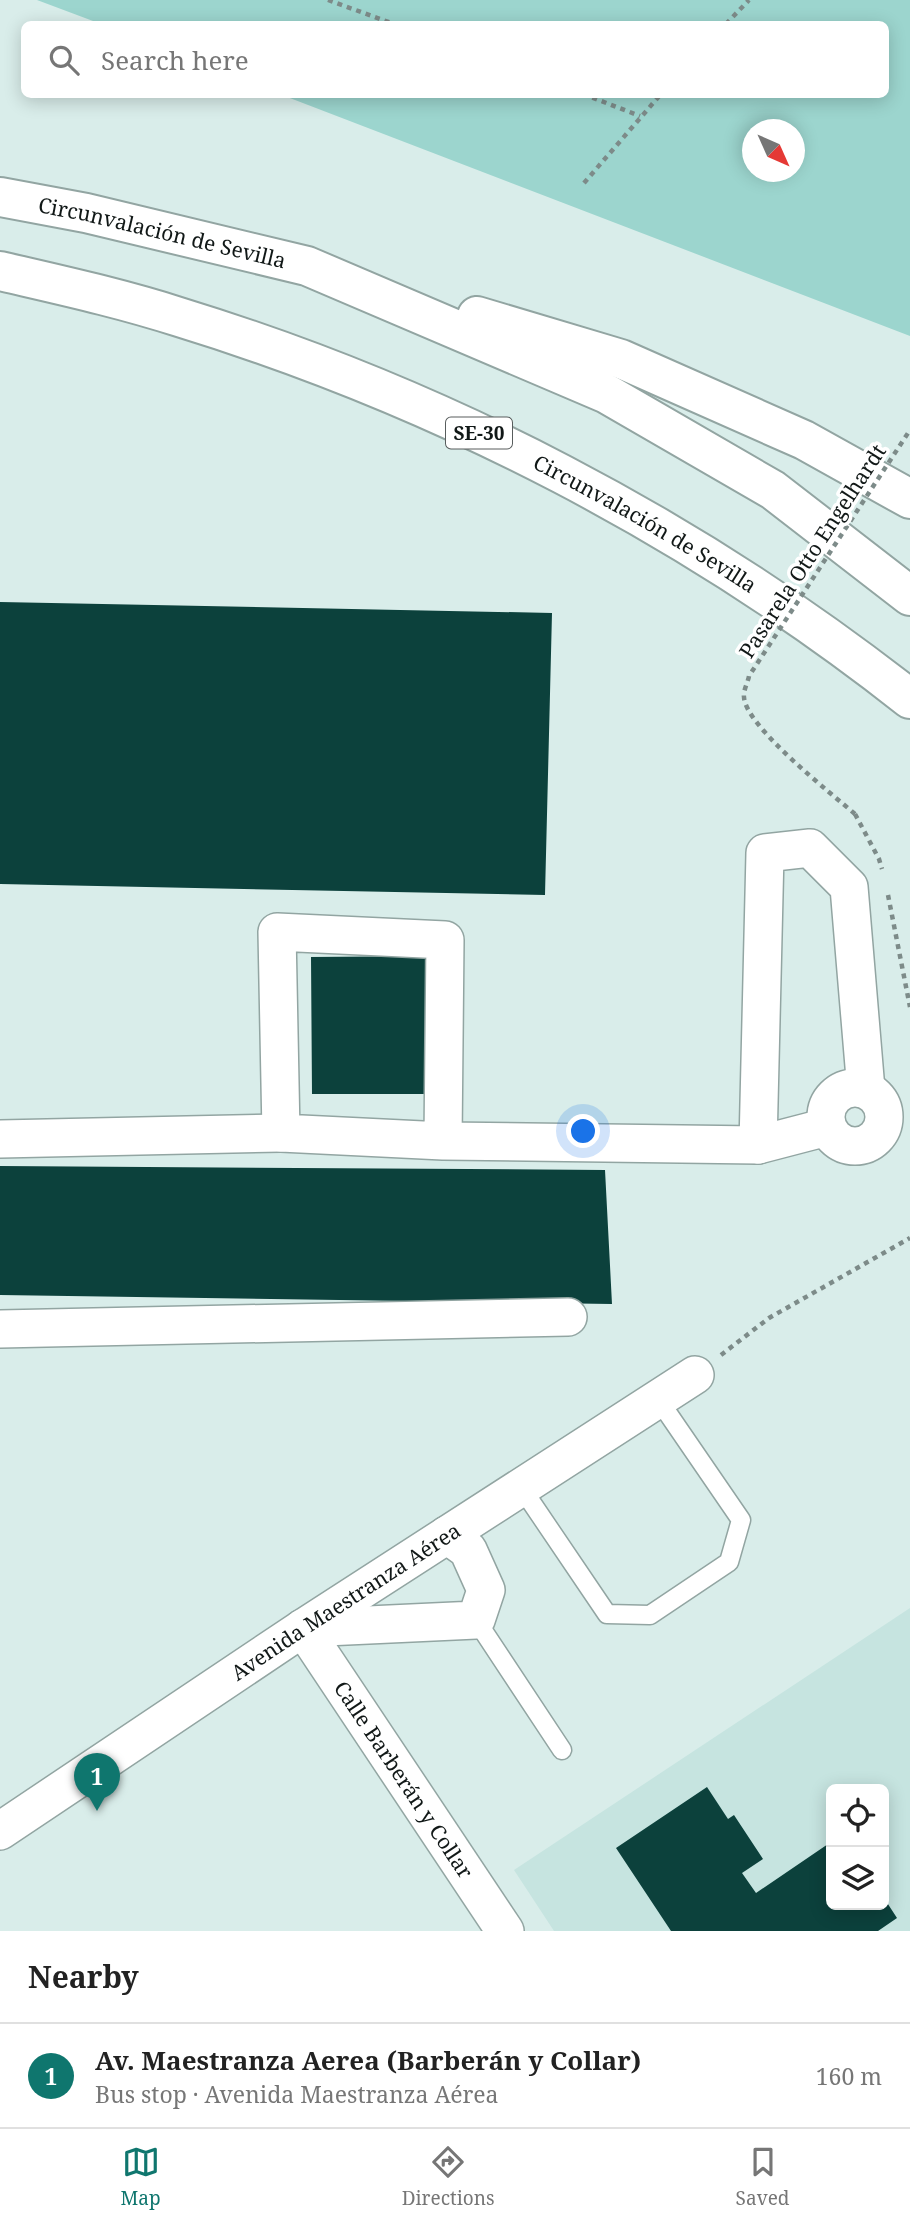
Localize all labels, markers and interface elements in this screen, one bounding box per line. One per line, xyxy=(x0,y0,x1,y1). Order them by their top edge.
search box xyxy=(21,21,889,98)
icon: search xyxy=(45,41,83,79)
text: Search here xyxy=(101,42,249,78)
north arrow xyxy=(742,119,805,182)
street label: Circunvalación de Sevilla xyxy=(36,190,289,274)
road number: SE-30 xyxy=(446,418,512,448)
street label: Pasarela Otto Engelhardt xyxy=(732,439,892,663)
street label: Circunvalación de Sevilla xyxy=(529,448,762,599)
your location xyxy=(566,1114,600,1148)
street label: Avenida Maestranza Aérea xyxy=(225,1516,466,1686)
street label: Calle Barberán y Collar xyxy=(328,1675,480,1884)
pin: 1 xyxy=(74,1753,120,1811)
map controls xyxy=(826,1784,889,1910)
button: locate xyxy=(826,1784,889,1847)
button: layers xyxy=(826,1847,889,1910)
text: Nearby xyxy=(28,1956,139,1997)
text: Av. Maestranza Aerea (Barberán y Collar) xyxy=(95,2042,641,2078)
text: 1 xyxy=(45,2060,58,2092)
text: 160 m xyxy=(816,2060,882,2092)
text: Bus stop · Avenida Maestranza Aérea xyxy=(95,2078,499,2110)
tab: Map xyxy=(121,2143,161,2211)
tab: Directions xyxy=(402,2143,495,2211)
tab: Saved xyxy=(736,2143,789,2211)

